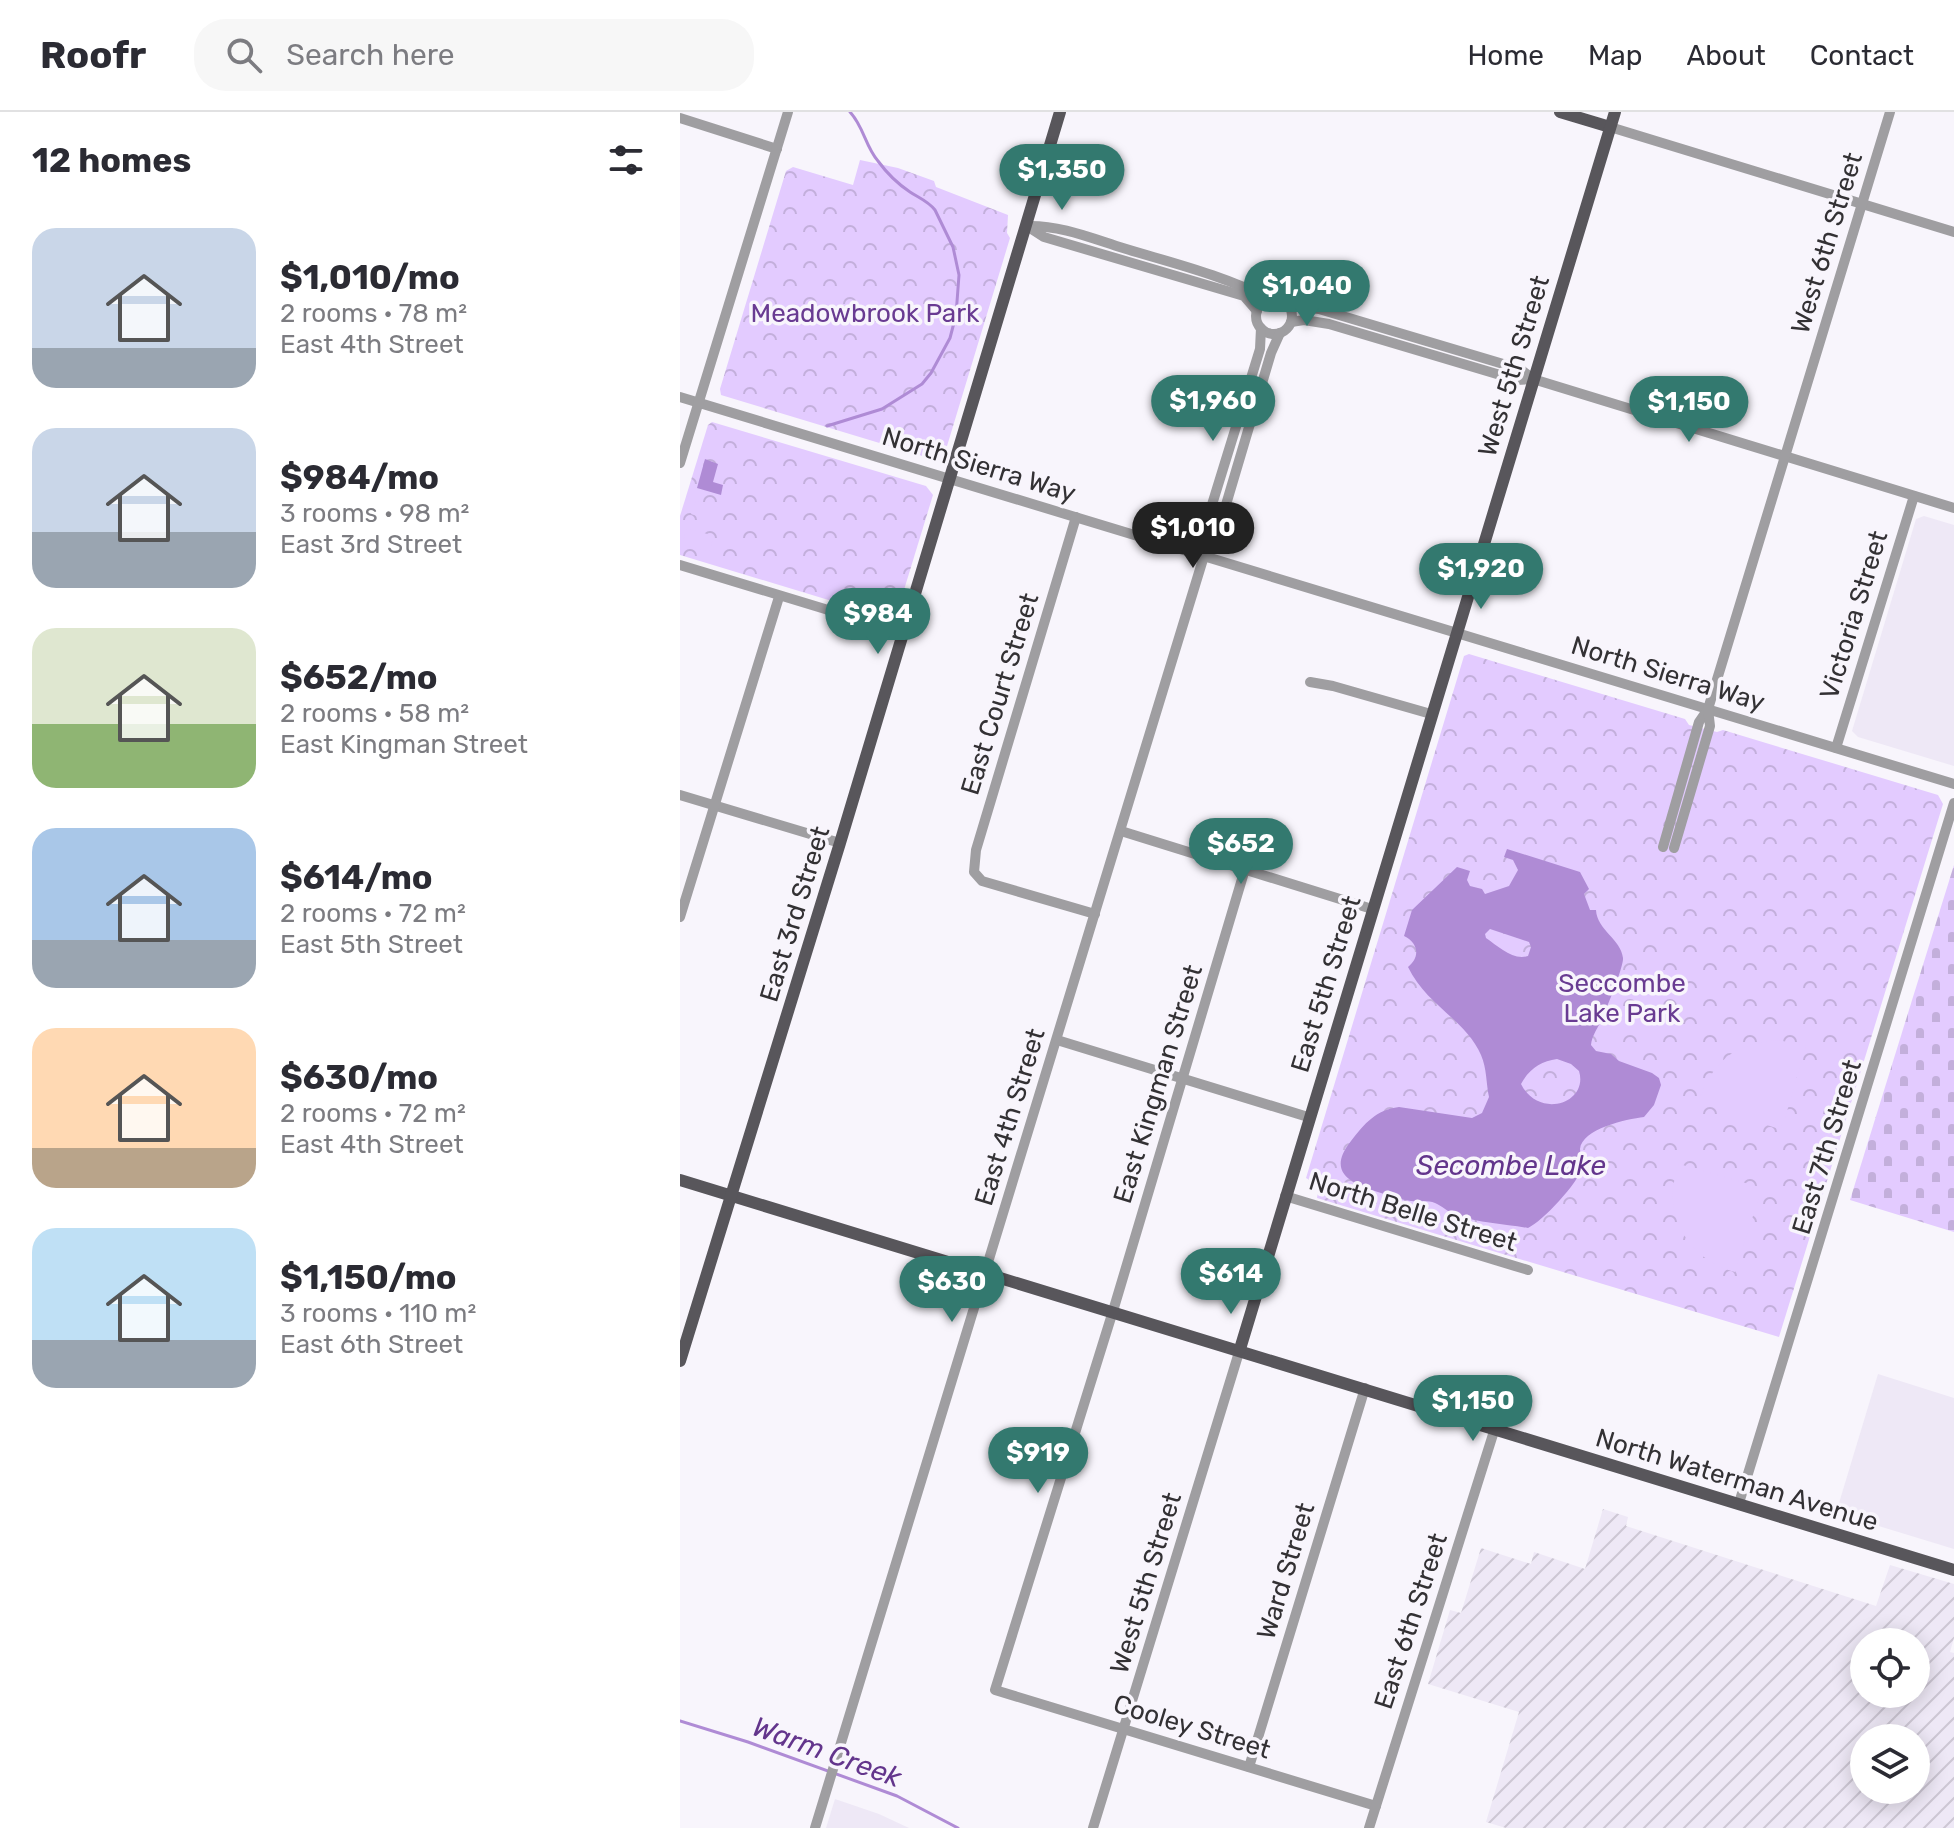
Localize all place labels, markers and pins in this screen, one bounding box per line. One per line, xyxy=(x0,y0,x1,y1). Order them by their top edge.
pin: $1,350 xyxy=(997,144,1127,212)
pin: $1,040 xyxy=(1242,260,1372,328)
pin: $1,960 xyxy=(1148,375,1278,443)
pin: $1,150 xyxy=(1624,376,1754,444)
pin: $1,010 xyxy=(1128,502,1258,570)
pin: $1,920 xyxy=(1416,543,1546,611)
pin: $984 xyxy=(831,588,925,656)
pin: $652 xyxy=(1194,818,1288,886)
pin: $614 xyxy=(1184,1248,1278,1316)
pin: $630 xyxy=(905,1256,999,1324)
pin: $1,150 xyxy=(1408,1375,1538,1443)
pin: $919 xyxy=(991,1427,1085,1495)

